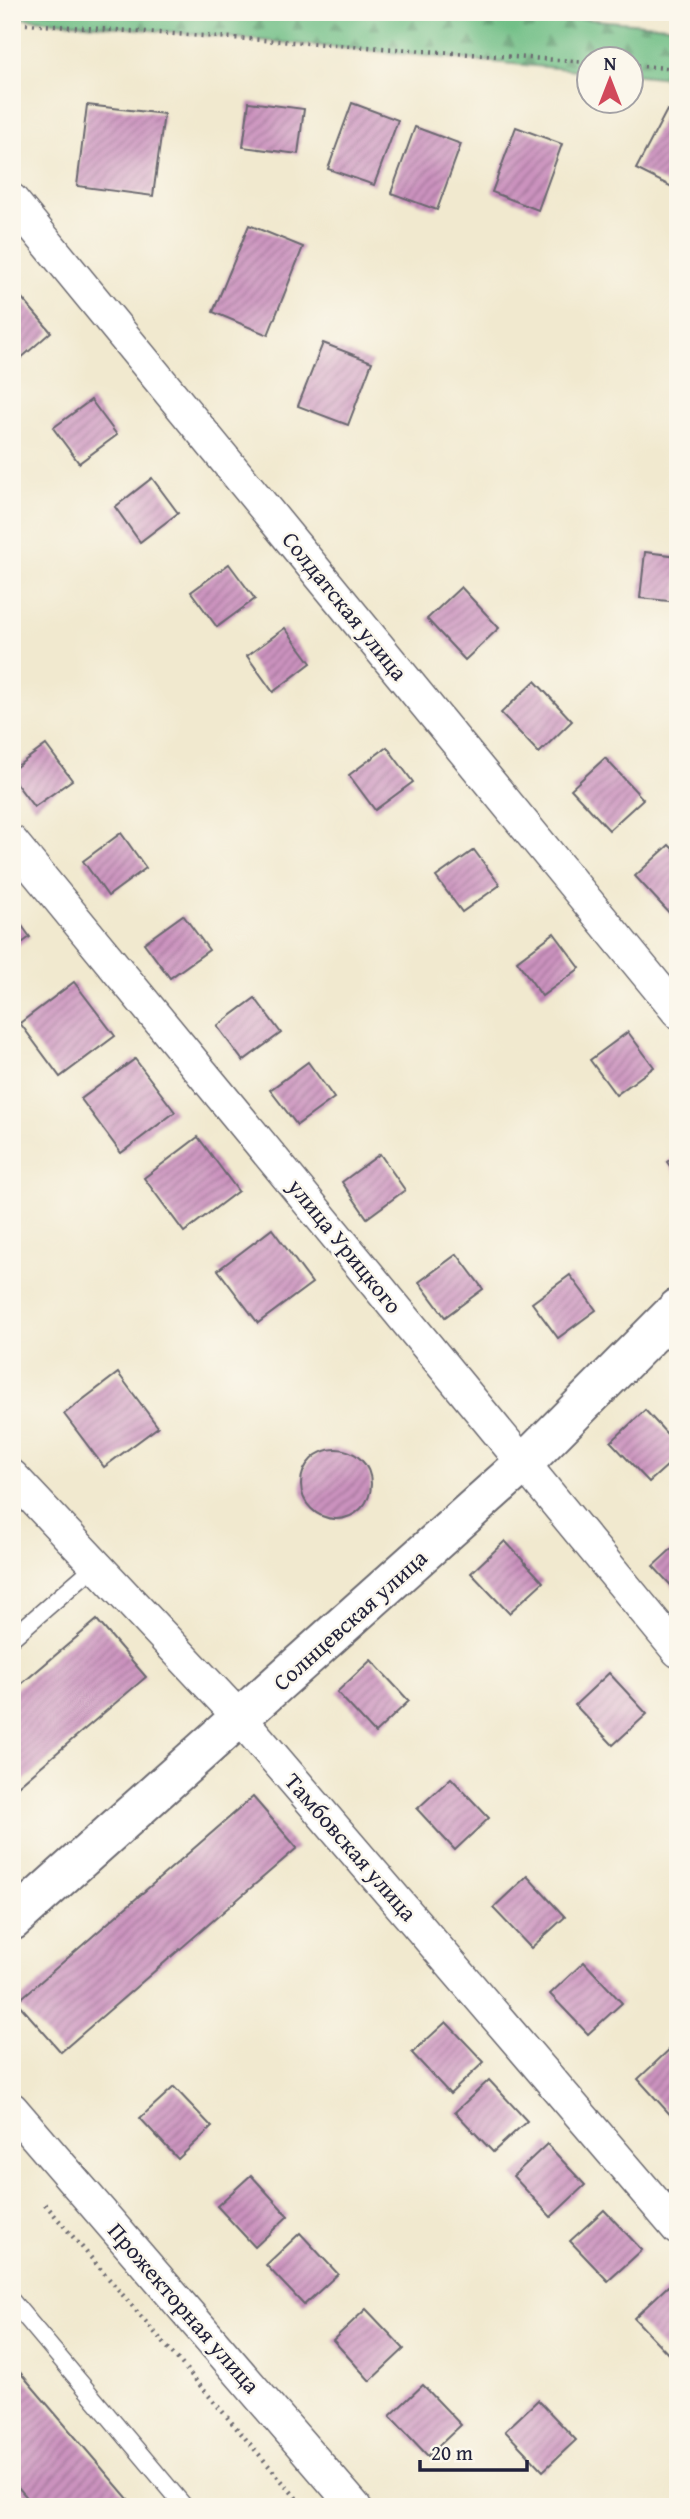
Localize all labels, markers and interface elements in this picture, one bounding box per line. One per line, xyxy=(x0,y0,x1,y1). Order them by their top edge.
north arrow xyxy=(574,46,644,116)
text: N xyxy=(604,49,617,77)
street label: Солдатская улица xyxy=(275,524,416,687)
street label: улица Урицкого xyxy=(280,1170,410,1320)
street label: Солнцевская улица xyxy=(265,1541,434,1698)
street label: Тамбовская улица xyxy=(278,1765,425,1928)
street label: Прожекторная улица xyxy=(101,2215,268,2400)
scale bar xyxy=(420,2428,527,2472)
text: 20 m xyxy=(431,2437,473,2468)

